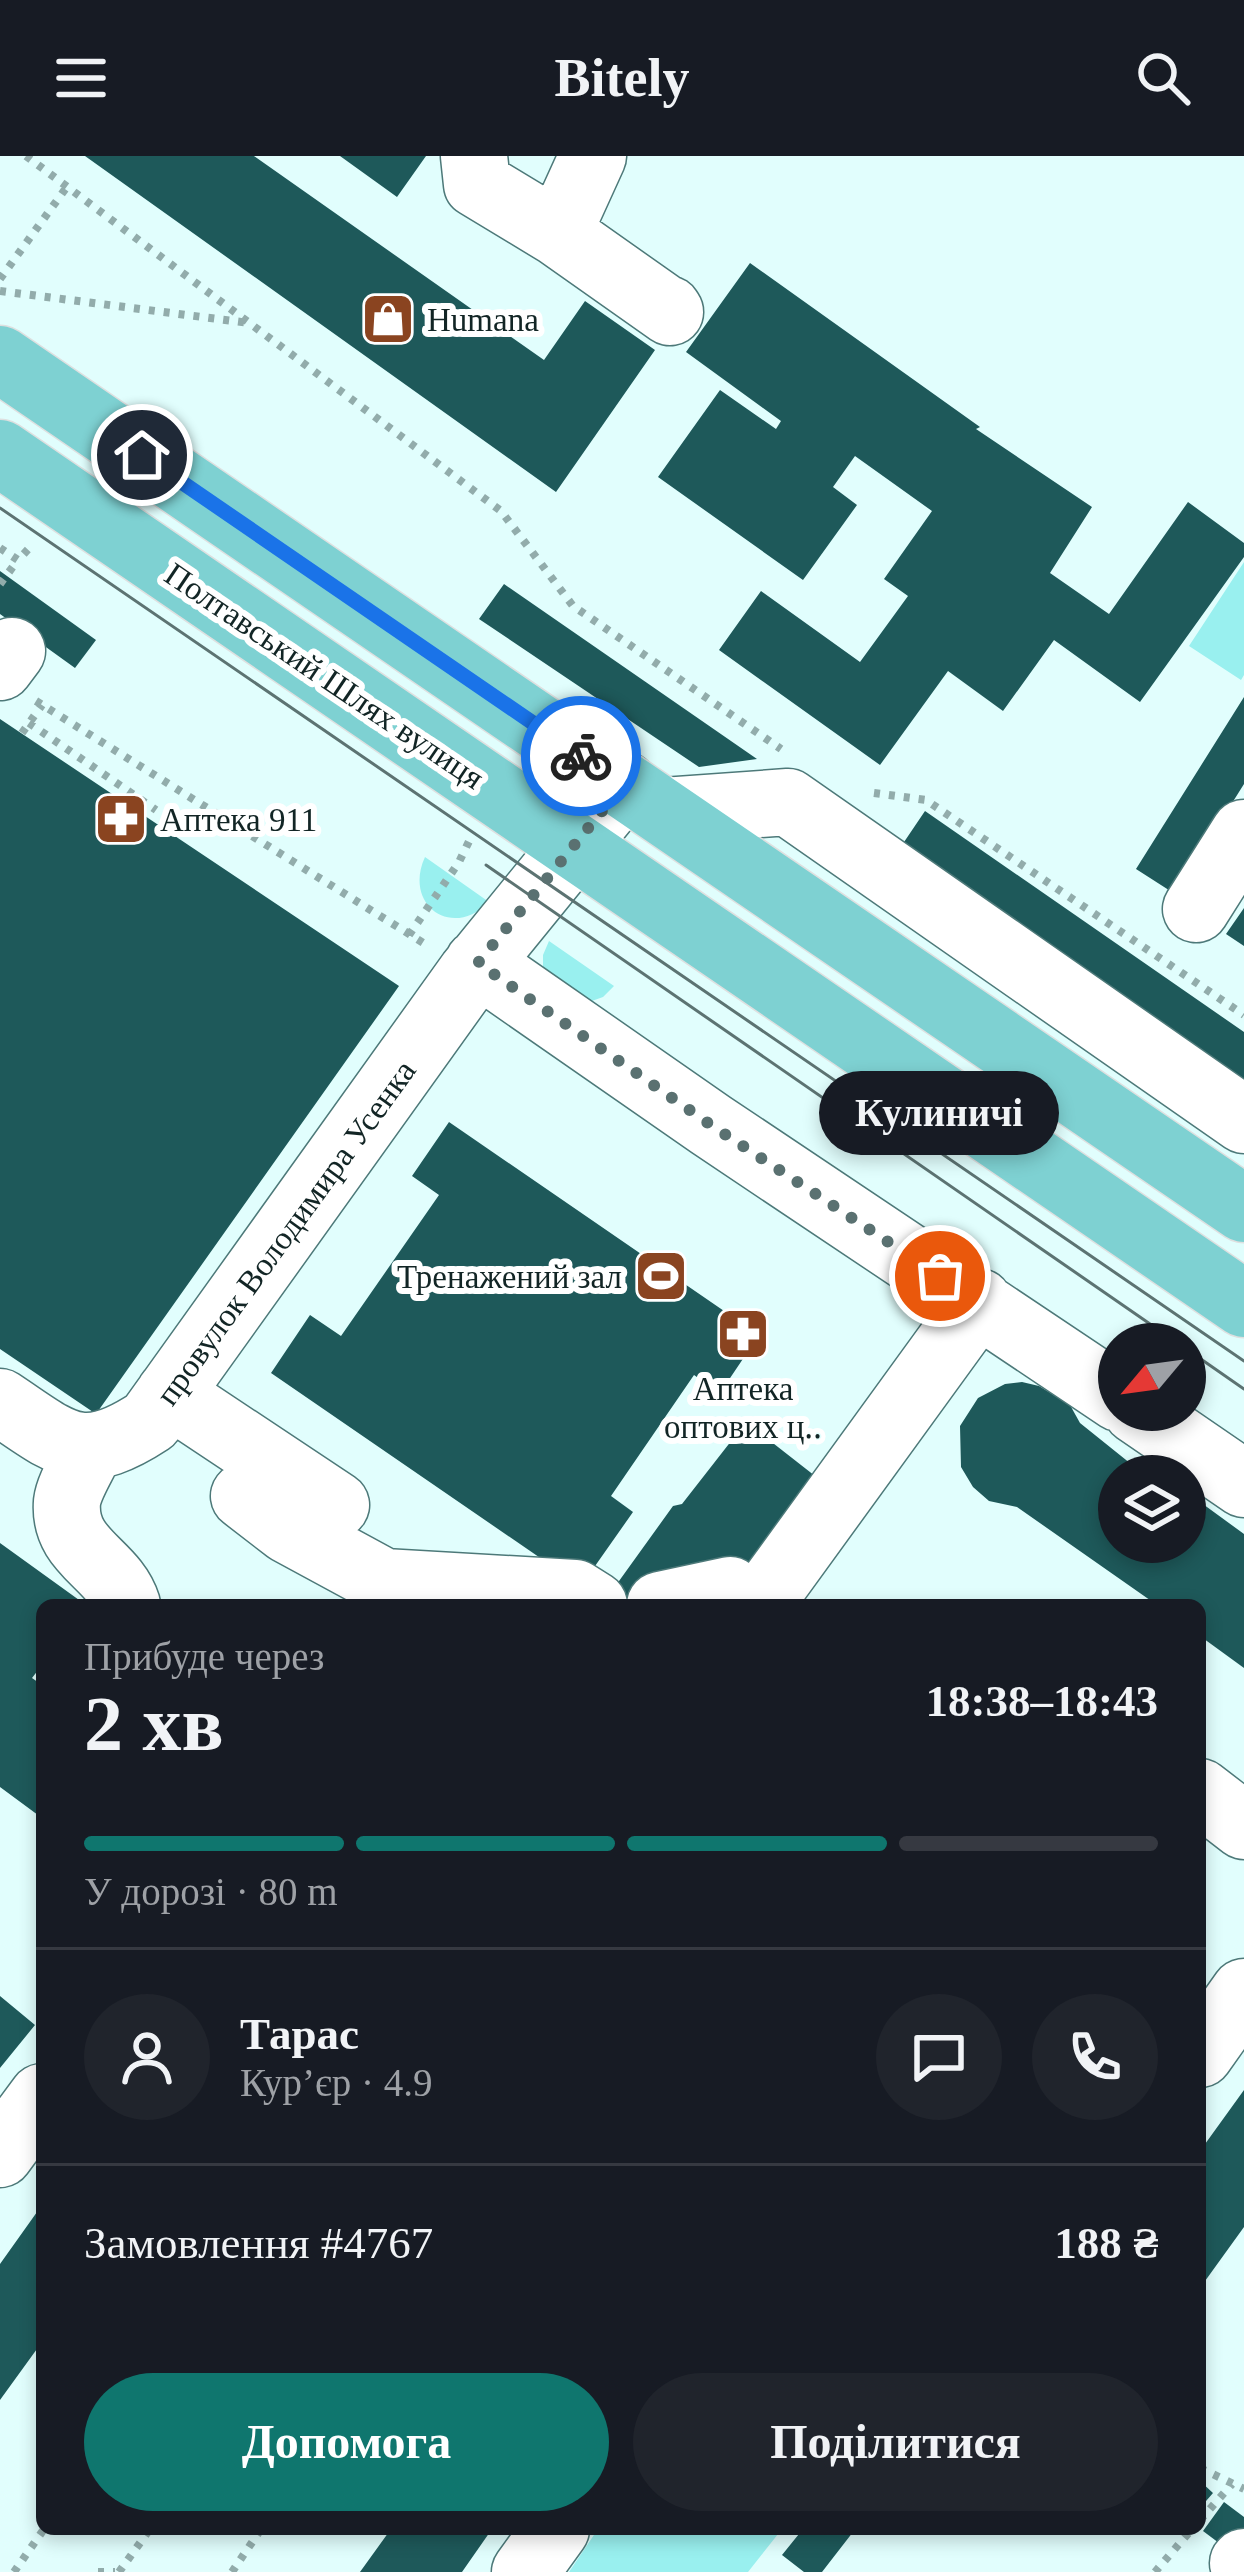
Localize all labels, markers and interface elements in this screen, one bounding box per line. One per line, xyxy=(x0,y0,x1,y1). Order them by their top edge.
icon: menu xyxy=(48,45,114,111)
icon: search xyxy=(1130,45,1196,111)
text: Bitely xyxy=(555,48,689,108)
shop icon: Humana xyxy=(360,291,416,347)
place label: Humana xyxy=(427,302,539,338)
pin xyxy=(91,404,193,506)
icon: home xyxy=(109,422,175,488)
street label: Полтавський Шлях вулиця xyxy=(158,556,491,796)
courier xyxy=(521,696,641,816)
icon: bike xyxy=(548,723,614,789)
pharmacy icon: Аптека 911 xyxy=(93,791,149,847)
place label: Аптека 911 xyxy=(160,802,317,838)
street label: провулок Володимира Усенка xyxy=(149,1053,423,1412)
callout: Кулиничі xyxy=(820,1072,1060,1156)
text: Кулиничі xyxy=(855,1091,1023,1134)
pin xyxy=(889,1225,991,1327)
icon: bag xyxy=(907,1243,973,1309)
sports icon: Тренажений зал xyxy=(633,1248,689,1304)
place label: Тренажений зал xyxy=(397,1259,622,1295)
pharmacy icon: Аптека оптових ц‥ xyxy=(715,1306,771,1362)
north arrow xyxy=(1098,1323,1206,1431)
map controls xyxy=(1098,1323,1206,1563)
place label: Аптека оптових ц‥ xyxy=(664,1371,822,1445)
button: layers xyxy=(1098,1455,1206,1563)
text: Прибуде через xyxy=(84,1635,324,1678)
text: 18:38–18:43 xyxy=(926,1676,1158,1726)
text: 2 хв xyxy=(84,1680,224,1767)
text: У дорозі · 80 m xyxy=(84,1870,338,1913)
button: person xyxy=(84,1994,210,2120)
button: chat xyxy=(876,1994,1002,2120)
button: phone xyxy=(1032,1994,1158,2120)
text: Тарас xyxy=(240,2009,359,2059)
text: Кур’єр · 4.9 xyxy=(240,2061,433,2104)
text: Замовлення #4767 xyxy=(84,2218,433,2268)
text: 188 ₴ xyxy=(1054,2218,1158,2268)
button: Допомога xyxy=(84,2373,609,2511)
button: Поділитися xyxy=(633,2373,1158,2511)

